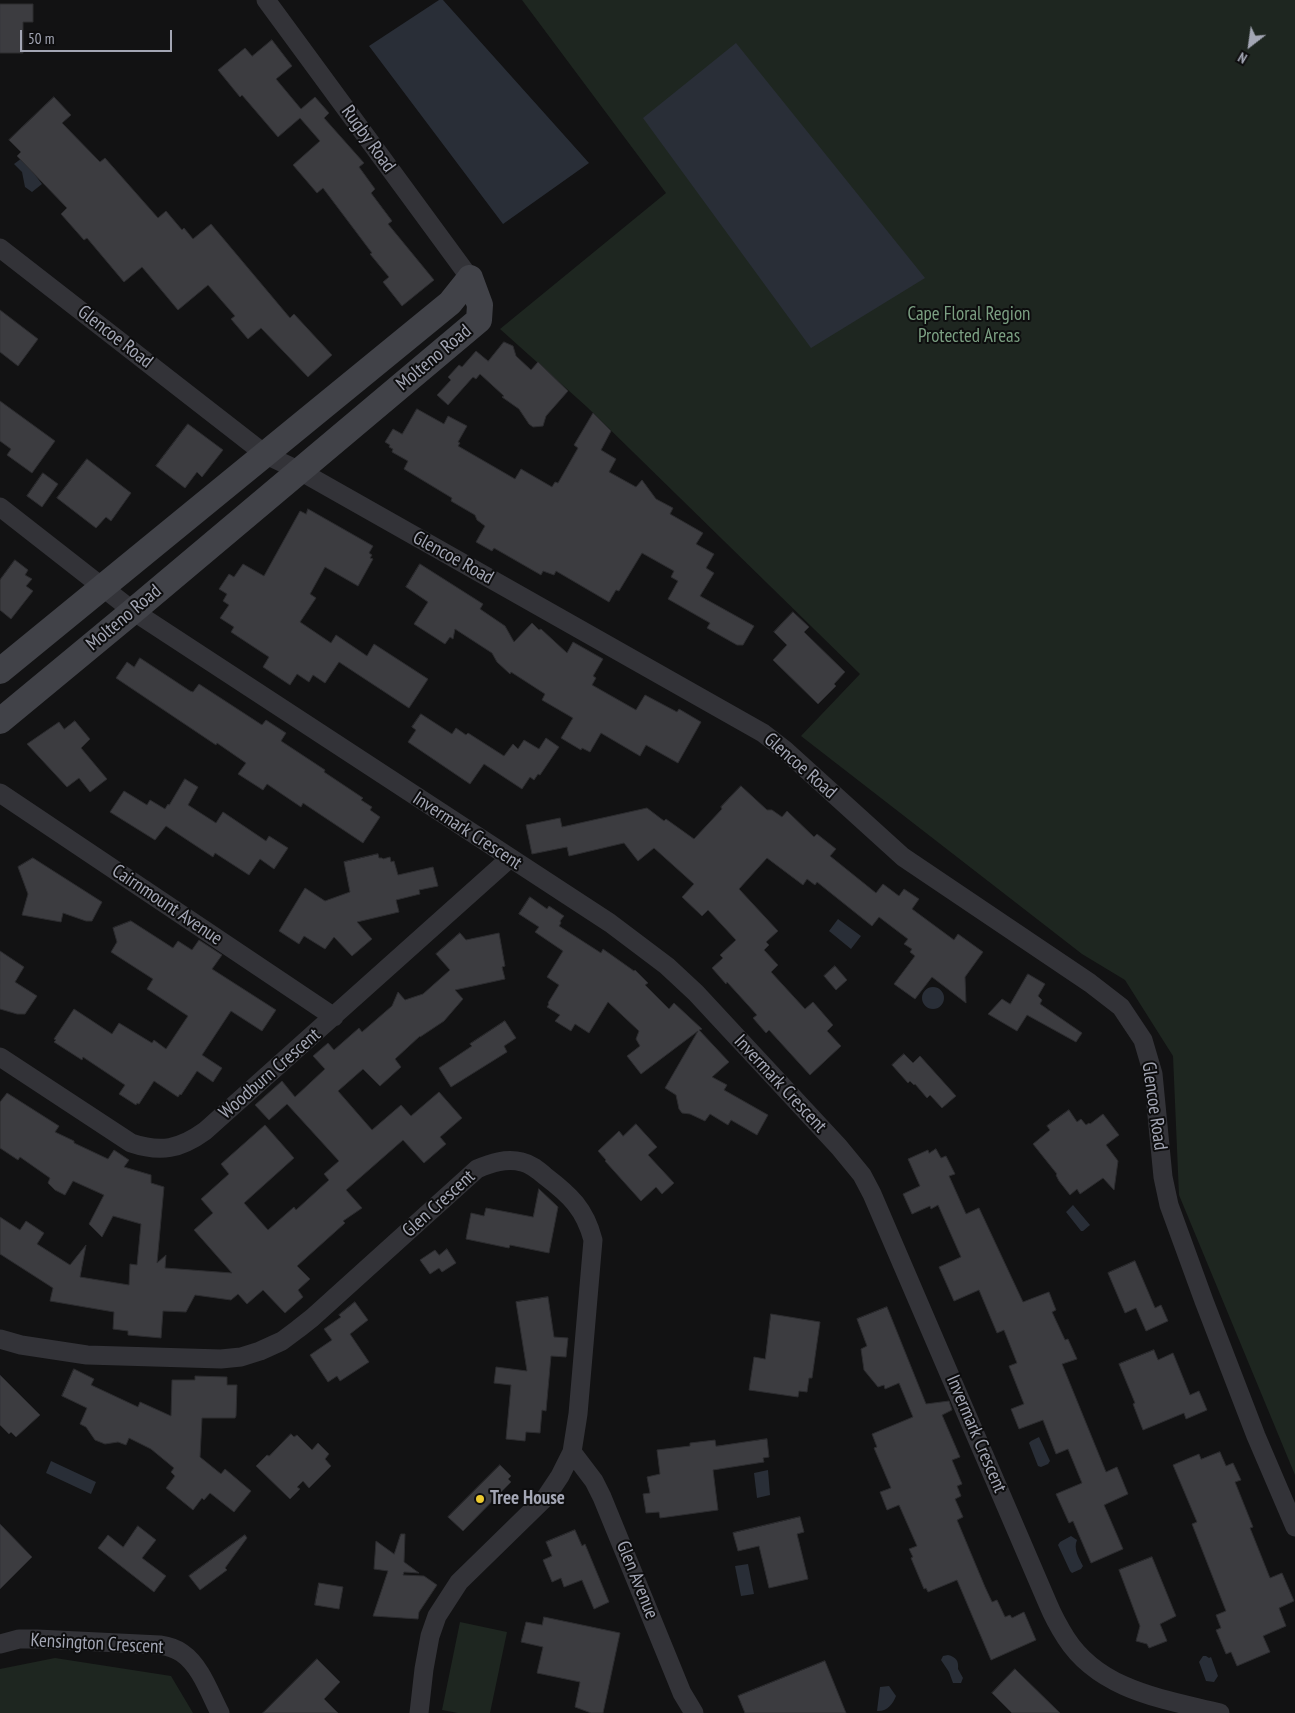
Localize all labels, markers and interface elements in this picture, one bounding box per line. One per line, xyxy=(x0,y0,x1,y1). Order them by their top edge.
scale bar xyxy=(22,20,175,52)
north arrow xyxy=(1225,20,1275,70)
text: 50 m xyxy=(28,29,54,48)
text: N xyxy=(1235,48,1250,68)
street label: Rugby Road xyxy=(336,101,400,177)
street label: Glencoe Road xyxy=(73,301,157,373)
park label: Cape Floral Region Protected Areas xyxy=(908,304,1030,348)
street label: Molteno Road xyxy=(392,320,476,396)
street label: Glencoe Road xyxy=(409,526,497,590)
street label: Molteno Road xyxy=(82,580,166,656)
street label: Glencoe Road xyxy=(759,728,841,804)
street label: Invermark Crescent xyxy=(408,787,526,875)
street label: Cairnmount Avenue xyxy=(107,860,227,950)
street label: Woodburn Crescent xyxy=(215,1024,325,1124)
street label: Invermark Crescent xyxy=(729,1030,831,1138)
street label: Glencoe Road xyxy=(1137,1060,1171,1152)
street label: Glen Crescent xyxy=(398,1165,480,1243)
street label: Invermark Crescent xyxy=(941,1372,1011,1496)
place label: Tree House xyxy=(490,1488,565,1510)
marker: Tree House xyxy=(474,1493,486,1505)
street label: Glen Avenue xyxy=(611,1538,663,1622)
street label: Kensington Crescent xyxy=(30,1629,164,1659)

